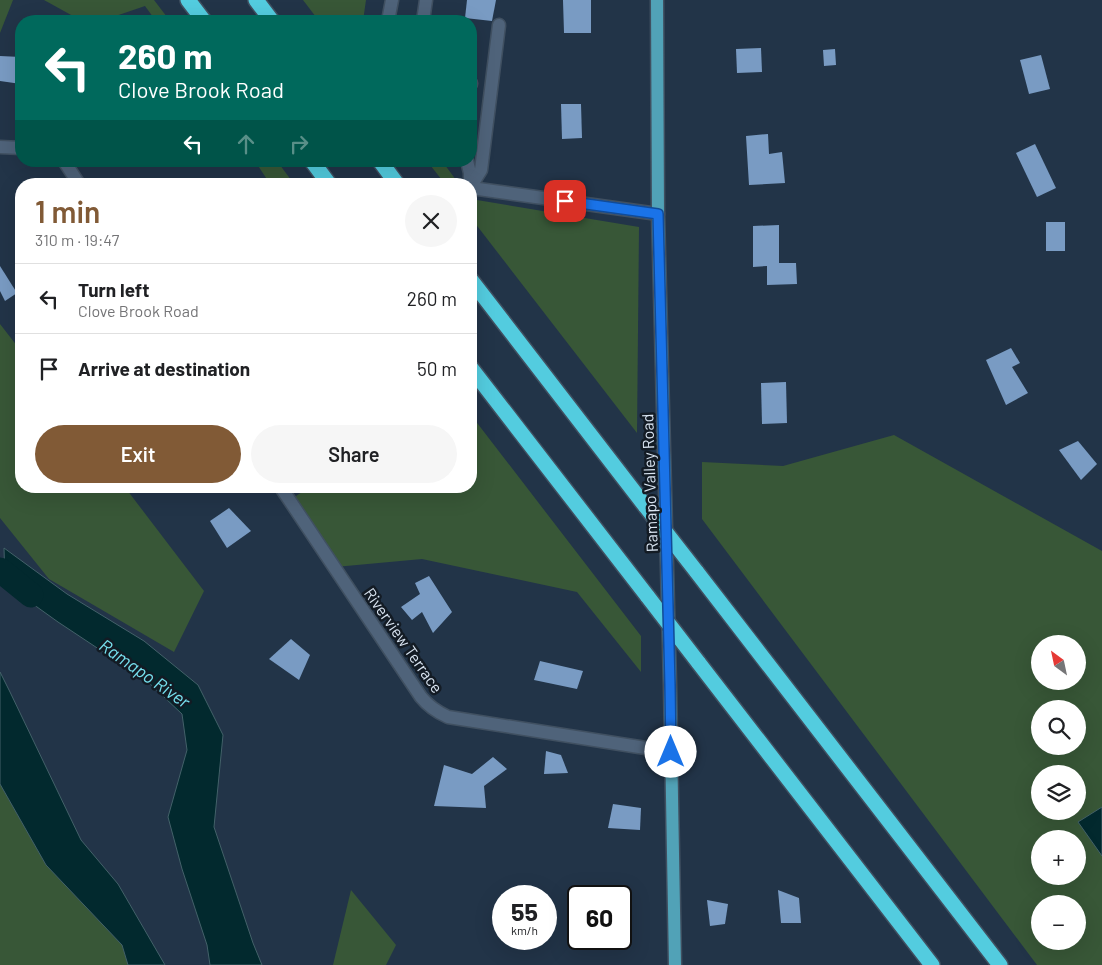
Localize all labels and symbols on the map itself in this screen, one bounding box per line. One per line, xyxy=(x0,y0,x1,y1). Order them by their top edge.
pin xyxy=(544,180,586,222)
street label: Ramapo Valley Road xyxy=(637,413,661,553)
street label: Riverview Terrace xyxy=(361,584,447,696)
water label: Ramapo River xyxy=(95,634,195,713)
north arrow xyxy=(1031,635,1086,690)
position arrow xyxy=(644,725,696,777)
speed limit sign: 60 xyxy=(567,885,632,950)

